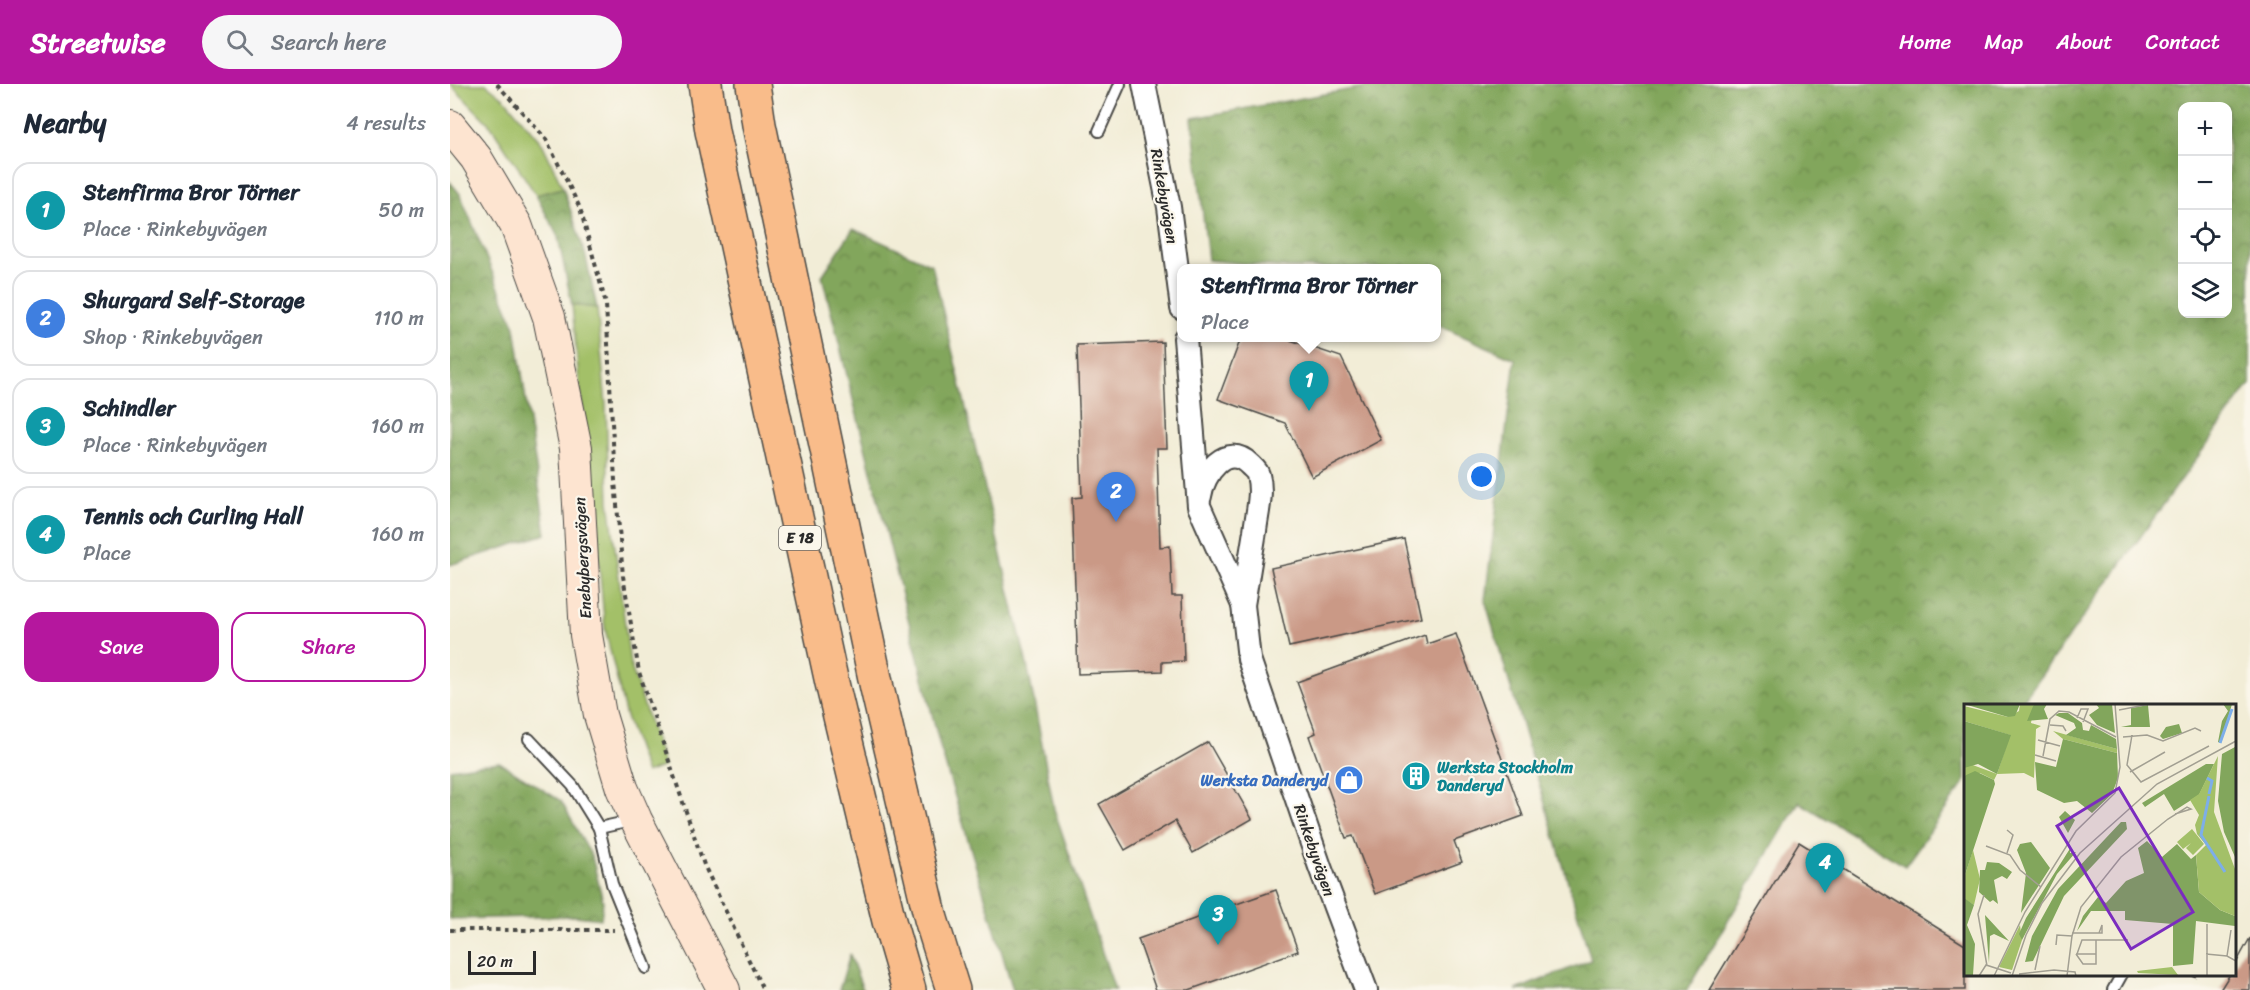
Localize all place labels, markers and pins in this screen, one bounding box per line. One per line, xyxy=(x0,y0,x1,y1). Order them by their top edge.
pin: 1 xyxy=(1290,362,1328,411)
pin: 2 xyxy=(1096,472,1136,522)
place label: Werksta Stockholm Danderyd xyxy=(1437,753,1574,800)
building icon: Werksta Stockholm Danderyd xyxy=(1400,760,1432,792)
shop icon: Werksta Danderyd xyxy=(1333,764,1365,796)
place label: Werksta Danderyd xyxy=(1200,766,1330,795)
pin: 4 xyxy=(1806,844,1844,893)
pin: 3 xyxy=(1198,896,1238,945)

